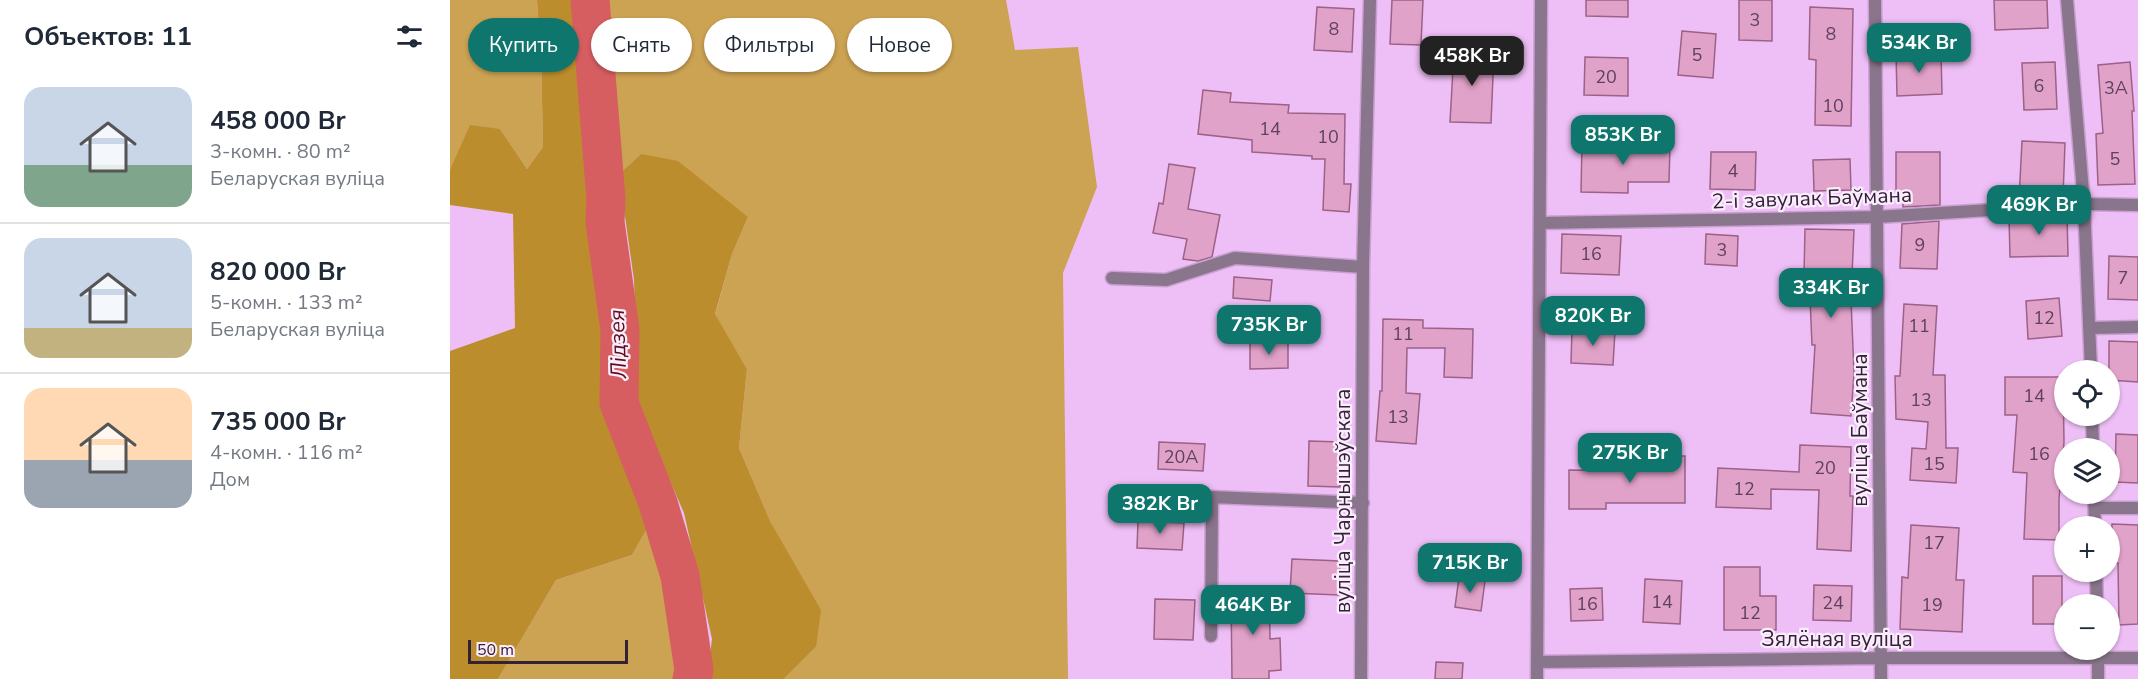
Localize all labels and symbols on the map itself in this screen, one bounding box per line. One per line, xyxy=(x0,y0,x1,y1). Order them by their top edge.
house number: 3 xyxy=(1750,8,1760,32)
house number: 8 xyxy=(1329,17,1339,41)
house number: 8 xyxy=(1826,22,1836,46)
pin: 534K Br xyxy=(1864,23,1974,74)
pin: 458K Br xyxy=(1417,36,1527,87)
house number: 5 xyxy=(1692,43,1702,67)
house number: 20 xyxy=(1595,65,1617,89)
house number: 6 xyxy=(2034,74,2044,98)
house number: 3А xyxy=(2104,76,2128,100)
house number: 10 xyxy=(1822,94,1844,118)
pin: 853K Br xyxy=(1568,115,1678,166)
house number: 14 xyxy=(1259,117,1281,141)
house number: 10 xyxy=(1317,125,1339,149)
house number: 5 xyxy=(2110,147,2120,171)
house number: 4 xyxy=(1728,159,1739,183)
street label: 2-і завулак Баўмана xyxy=(1711,181,1913,215)
pin: 469K Br xyxy=(1984,185,2094,236)
house number: 9 xyxy=(1915,233,1925,257)
house number: 3 xyxy=(1717,238,1727,262)
house number: 16 xyxy=(1580,242,1602,266)
house number: 7 xyxy=(2118,266,2128,290)
pin: 334K Br xyxy=(1776,268,1886,319)
pin: 820K Br xyxy=(1538,296,1648,347)
pin: 735K Br xyxy=(1214,305,1324,356)
house number: 12 xyxy=(2033,306,2055,330)
water label: Лідзея xyxy=(602,309,634,380)
house number: 11 xyxy=(1908,314,1930,338)
house number: 11 xyxy=(1392,322,1414,346)
street label: вуліца Баўмана xyxy=(1846,353,1874,507)
house number: 14 xyxy=(2023,384,2045,408)
house number: 13 xyxy=(1910,388,1932,412)
street label: вуліца Чарнышэўскага xyxy=(1329,389,1357,613)
house number: 13 xyxy=(1387,405,1409,429)
pin: 275K Br xyxy=(1575,433,1685,484)
house number: 16 xyxy=(2028,442,2050,466)
house number: 20А xyxy=(1164,445,1198,469)
house number: 15 xyxy=(1923,452,1945,476)
house number: 20 xyxy=(1814,456,1836,480)
house number: 12 xyxy=(1733,477,1755,501)
pin: 382K Br xyxy=(1105,484,1215,535)
house number: 17 xyxy=(1923,531,1945,555)
pin: 715K Br xyxy=(1415,543,1525,594)
pin: 464K Br xyxy=(1198,585,1308,636)
house number: 14 xyxy=(1651,590,1673,614)
house number: 24 xyxy=(1822,591,1844,615)
house number: 16 xyxy=(1576,592,1598,616)
house number: 19 xyxy=(1921,593,1943,617)
house number: 12 xyxy=(1739,601,1761,625)
street label: Зялёная вуліца xyxy=(1761,625,1913,653)
scale bar xyxy=(468,637,628,664)

